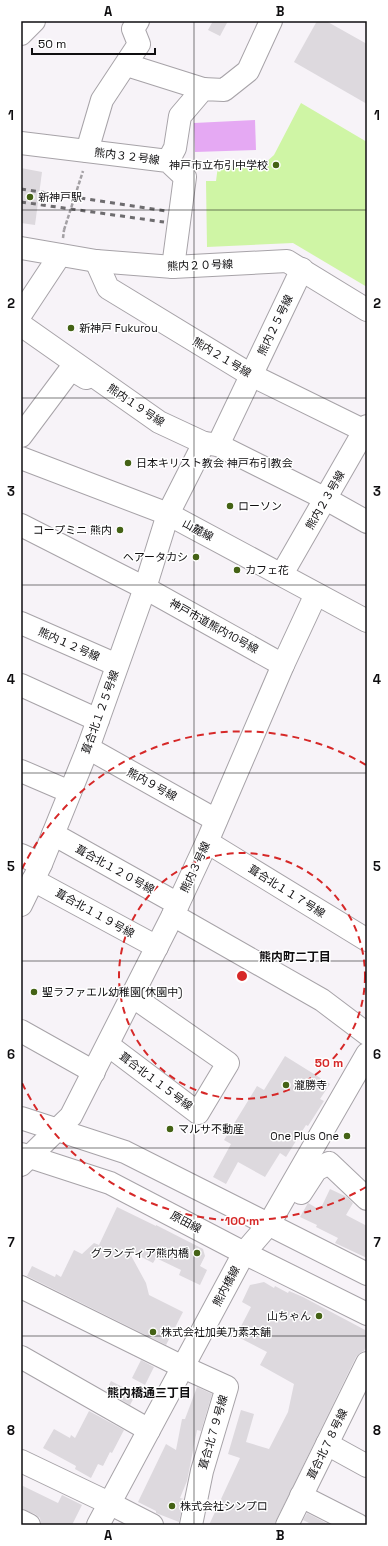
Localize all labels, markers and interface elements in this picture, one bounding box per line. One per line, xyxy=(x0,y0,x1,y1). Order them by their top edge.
text: A xyxy=(104,3,113,20)
text: B xyxy=(276,3,285,20)
scale bar xyxy=(32,30,155,56)
text: 50 m xyxy=(38,36,66,52)
text: 1 xyxy=(8,107,14,124)
text: 1 xyxy=(374,107,380,124)
street label: 熊内３２号線 xyxy=(93,145,161,167)
place label: 神戸市立布引中学校 xyxy=(169,158,268,172)
marker: 神戸市立布引中学校 xyxy=(271,160,281,170)
place label: 新神戸駅 xyxy=(38,190,82,204)
marker: 新神戸駅 xyxy=(25,192,35,202)
street label: 熊内２０号線 xyxy=(167,257,233,273)
street label: 熊内２５号線 xyxy=(254,292,296,358)
text: 2 xyxy=(7,295,15,312)
text: 2 xyxy=(373,295,381,312)
place label: 新神戸 Fukurou xyxy=(79,321,158,335)
marker: 新神戸 Fukurou xyxy=(66,323,76,333)
street label: 熊内２１号線 xyxy=(190,334,254,380)
street label: 熊内１９号線 xyxy=(105,381,167,429)
place label: 日本キリスト教会 神戸布引教会 xyxy=(136,456,293,470)
marker: 日本キリスト教会 神戸布引教会 xyxy=(123,458,133,468)
street label: 熊内２３号線 xyxy=(302,468,348,532)
text: 3 xyxy=(7,483,15,500)
text: 3 xyxy=(373,483,381,500)
place label: ローソン xyxy=(238,499,282,513)
marker: ローソン xyxy=(225,501,235,511)
street label: 山麓線 xyxy=(180,516,216,544)
place label: コープミニ 熊内 xyxy=(33,523,112,537)
marker: コープミニ 熊内 xyxy=(115,525,125,535)
place label: ヘアータカシ xyxy=(123,550,188,564)
marker: ヘアータカシ xyxy=(191,552,201,562)
place label: カフェ花 xyxy=(245,563,289,577)
marker: カフェ花 xyxy=(232,565,242,575)
street label: 神戸市道熊内10号線 xyxy=(167,596,261,656)
street label: 熊内１２号線 xyxy=(36,624,102,664)
street label: 葺合北１２５号線 xyxy=(78,668,122,756)
text: 4 xyxy=(7,671,15,688)
text: 4 xyxy=(373,671,381,688)
street label: 熊内９号線 xyxy=(125,765,179,803)
street label: 熊内３号線 xyxy=(177,839,213,895)
street label: 葺合北１２０号線 xyxy=(73,842,157,896)
text: 5 xyxy=(7,858,15,875)
text: 5 xyxy=(373,858,381,875)
street label: 葺合北１１７号線 xyxy=(246,862,328,920)
street label: 葺合北１１９号線 xyxy=(53,886,137,940)
district label: 熊内町二丁目 xyxy=(259,949,331,965)
centre of rings xyxy=(235,969,249,983)
place label: 聖ラファエル幼稚園(休園中) xyxy=(42,985,182,999)
marker: 聖ラファエル幼稚園(休園中) xyxy=(29,987,39,997)
text: 6 xyxy=(7,1046,15,1063)
text: 6 xyxy=(373,1046,381,1063)
street label: 葺合北１１５号線 xyxy=(117,1049,195,1113)
text: 50 m xyxy=(315,1055,343,1071)
place label: 瀧勝寺 xyxy=(294,1078,327,1092)
marker: 瀧勝寺 xyxy=(281,1080,291,1090)
place label: マルサ不動産 xyxy=(178,1122,244,1136)
marker: マルサ不動産 xyxy=(165,1124,175,1134)
place label: One Plus One xyxy=(270,1129,339,1143)
marker: One Plus One xyxy=(342,1131,352,1141)
street label: 原田線 xyxy=(168,1208,204,1236)
text: 100 m xyxy=(225,1213,259,1229)
text: 7 xyxy=(7,1234,15,1251)
text: 7 xyxy=(373,1234,381,1251)
place label: グランディア熊内橋 xyxy=(91,1246,189,1260)
marker: グランディア熊内橋 xyxy=(192,1248,202,1258)
street label: 熊内橋線 xyxy=(209,1263,243,1309)
place label: 山ちゃん xyxy=(267,1309,311,1323)
marker: 山ちゃん xyxy=(314,1311,324,1321)
place label: 株式会社加美乃素本舗 xyxy=(161,1325,271,1339)
marker: 株式会社加美乃素本舗 xyxy=(148,1327,158,1337)
district label: 熊内橋通三丁目 xyxy=(107,1385,191,1401)
street label: 葺合北７９号線 xyxy=(196,1393,230,1471)
street label: 葺合北７８号線 xyxy=(304,1406,350,1482)
text: 8 xyxy=(7,1422,15,1439)
text: 8 xyxy=(373,1422,381,1439)
place label: 株式会社シンプロ xyxy=(180,1499,268,1513)
marker: 株式会社シンプロ xyxy=(167,1501,177,1511)
text: A xyxy=(104,1527,113,1544)
text: B xyxy=(276,1527,285,1544)

